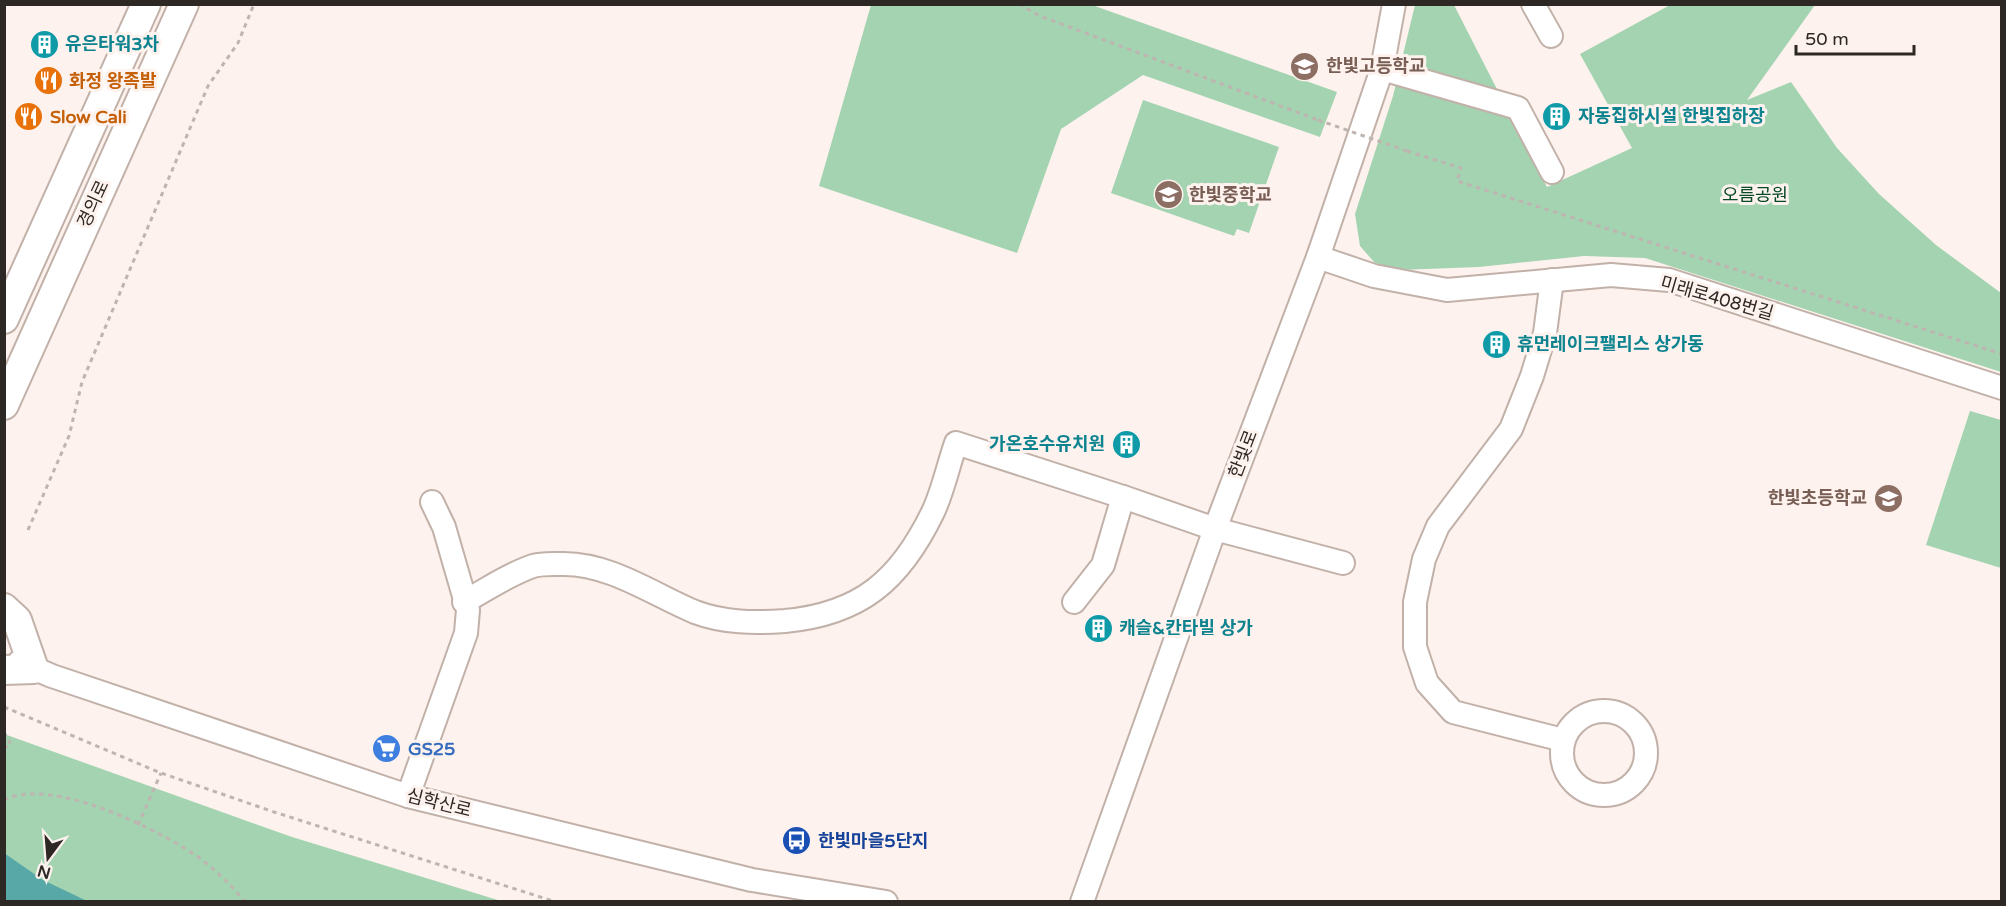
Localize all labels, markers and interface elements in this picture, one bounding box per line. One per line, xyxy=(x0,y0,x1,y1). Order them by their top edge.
scale bar xyxy=(1796,18,1914,56)
building icon: 유은타워3차 xyxy=(28,28,60,60)
text: 50 m xyxy=(1805,28,1849,50)
place label: 유은타워3차 xyxy=(65,33,160,55)
school or university icon: 한빛고등학교 xyxy=(1289,50,1321,82)
place label: 한빛고등학교 xyxy=(1326,55,1425,77)
restaurant icon: 화정 왕족발 xyxy=(32,65,64,97)
place label: 화정 왕족발 xyxy=(69,70,157,92)
building icon: 자동집하시설 한빛집하장 xyxy=(1541,100,1573,132)
restaurant icon: Slow Cali xyxy=(13,101,45,133)
place label: 자동집하시설 한빛집하장 xyxy=(1578,105,1765,127)
place label: Slow Cali xyxy=(50,106,127,128)
street label: 경의로 xyxy=(73,177,113,231)
school or university icon: 한빛중학교 xyxy=(1152,179,1184,211)
place label: 한빛중학교 xyxy=(1189,184,1272,206)
park label: 오름공원 xyxy=(1722,184,1788,206)
street label: 미래로408번길 xyxy=(1658,271,1776,325)
building icon: 휴먼레이크팰리스 상가동 xyxy=(1480,328,1512,360)
place label: 휴먼레이크팰리스 상가동 xyxy=(1517,333,1704,355)
street label: 한빛로 xyxy=(1224,427,1262,481)
building icon: 가온호수유치원 xyxy=(1110,428,1142,460)
place label: 가온호수유치원 xyxy=(989,433,1105,455)
school or university icon: 한빛초등학교 xyxy=(1872,482,1904,514)
place label: 한빛초등학교 xyxy=(1768,487,1867,509)
building icon: 캐슬&칸타빌 상가 xyxy=(1082,612,1114,644)
place label: 캐슬&칸타빌 상가 xyxy=(1119,617,1253,639)
supermarket icon: GS25 xyxy=(371,733,403,765)
place label: GS25 xyxy=(408,738,455,760)
street label: 심학산로 xyxy=(404,784,474,822)
bus stop icon: 한빛마을5단지 xyxy=(781,825,813,857)
north arrow xyxy=(18,828,78,888)
place label: 한빛마을5단지 xyxy=(818,830,929,852)
text: N xyxy=(35,860,53,883)

